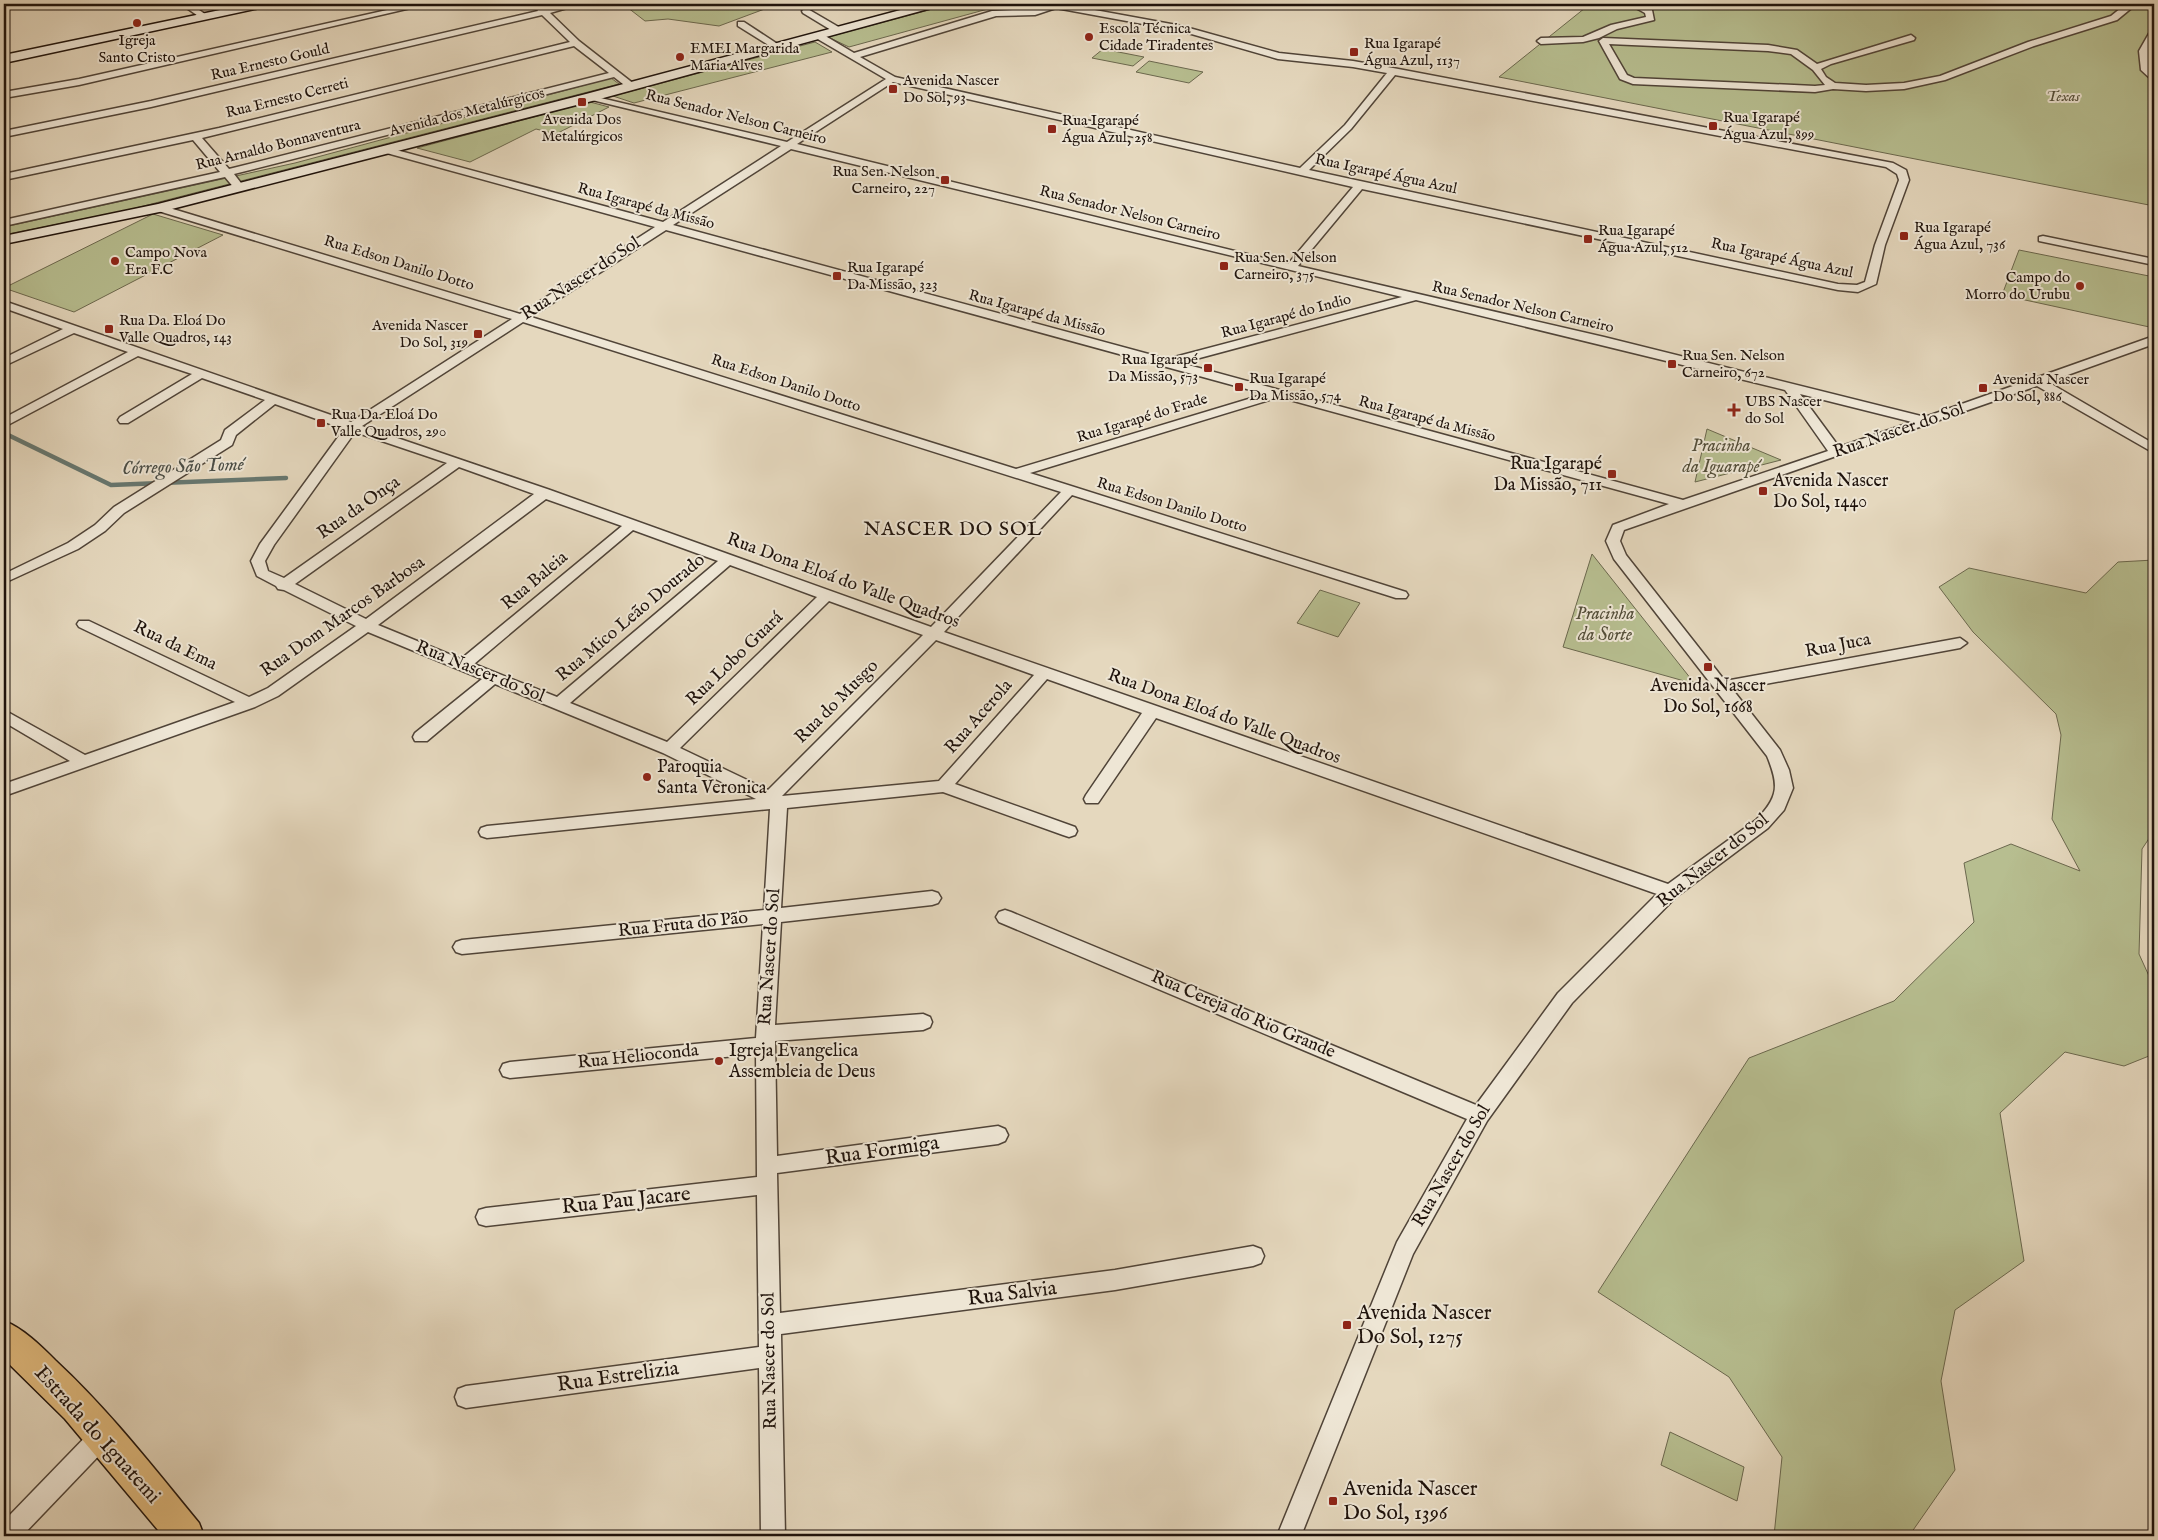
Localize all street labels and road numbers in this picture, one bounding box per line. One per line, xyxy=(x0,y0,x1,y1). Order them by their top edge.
street label: Rua Ernesto Gould xyxy=(209,39,332,85)
street label: Rua Ernesto Cerreti xyxy=(224,74,350,122)
street label: Avenida dos Metalúrgicos xyxy=(386,84,547,141)
street label: Rua Senador Nelson Carneiro xyxy=(643,85,829,149)
street label: Rua Arnaldo Bonnaventura xyxy=(194,115,363,175)
street label: Rua Igarapé Água Azul xyxy=(1313,150,1460,199)
street label: Rua Igarapé da Missão xyxy=(575,179,717,233)
street label: Rua Senador Nelson Carneiro xyxy=(1037,181,1223,245)
street label: Rua Edson Danilo Dotto xyxy=(322,231,476,295)
street label: Rua Nascer do Sol xyxy=(517,232,645,326)
street label: Rua Igarapé Água Azul xyxy=(1709,234,1856,283)
street label: Rua Senador Nelson Carneiro xyxy=(1430,277,1616,337)
street label: Rua Igarapé da Missão xyxy=(966,286,1108,340)
street label: Rua Igarapé do Indio xyxy=(1219,289,1353,343)
street label: Rua Edson Danilo Dotto xyxy=(709,350,863,416)
street label: Rua Igarapé do Frade xyxy=(1074,389,1210,447)
street label: Rua Igarapé da Missão xyxy=(1356,392,1498,446)
street label: Rua Nascer do Sol xyxy=(1830,398,1968,464)
street label: Rua da Onça xyxy=(313,471,405,545)
street label: Rua Edson Danilo Dotto xyxy=(1095,473,1249,537)
street label: Rua Dona Eloá do Valle Quadros xyxy=(723,528,963,634)
street label: Rua Baleia xyxy=(497,546,573,616)
street label: Rua Mico Leão Dourado xyxy=(552,549,710,687)
street label: Rua Dom Marcos Barbosa xyxy=(256,551,430,682)
street label: Rua Lobo Guará xyxy=(682,607,789,711)
street label: Rua da Ema xyxy=(129,616,221,676)
street label: Rua Juca xyxy=(1803,628,1873,664)
street label: Rua Nascer do Sol xyxy=(412,636,548,708)
street label: Rua do Musgo xyxy=(790,655,884,749)
street label: Rua Dona Eloá do Valle Quadros xyxy=(1104,664,1344,770)
street label: Rua Acerola xyxy=(940,675,1018,759)
street label: Rua Nascer do Sol xyxy=(1652,809,1774,913)
street label: Rua Nascer do Sol xyxy=(754,888,786,1026)
street label: Rua Fruta do Pão xyxy=(617,907,750,943)
street label: Rua Cereja do Rio Grande xyxy=(1147,966,1339,1064)
street label: Rua Helioconda xyxy=(576,1039,700,1075)
street label: Rua Nascer do Sol xyxy=(1408,1101,1496,1231)
street label: Rua Formiga xyxy=(823,1130,942,1172)
street label: Rua Pau Jacare xyxy=(560,1181,692,1221)
street label: Rua Salvia xyxy=(966,1275,1059,1313)
street label: Rua Nascer do Sol xyxy=(757,1292,783,1430)
street label: Rua Estrelizia xyxy=(555,1355,682,1399)
street label: Estrada do Iguatemi xyxy=(28,1360,166,1510)

